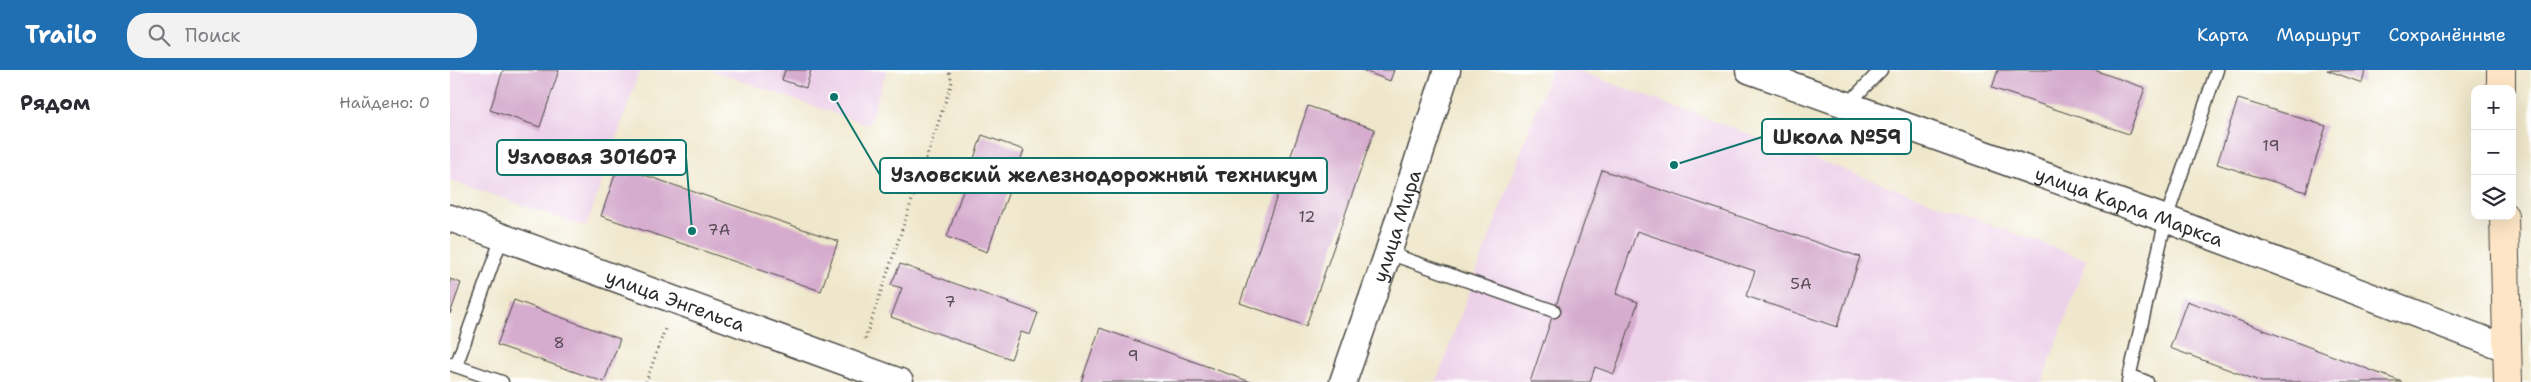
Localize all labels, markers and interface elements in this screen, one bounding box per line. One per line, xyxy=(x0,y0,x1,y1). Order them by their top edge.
search box xyxy=(127,13,477,58)
text: Trailo xyxy=(25,19,97,51)
icon: search xyxy=(145,21,173,49)
text: Поиск xyxy=(185,23,240,48)
text: Карта xyxy=(2197,23,2248,47)
text: Маршрут xyxy=(2276,23,2360,47)
text: Сохранённые xyxy=(2388,23,2506,47)
map controls xyxy=(2471,85,2516,220)
button: + xyxy=(2471,85,2516,130)
text: Рядом xyxy=(20,89,90,117)
text: Найдено: 0 xyxy=(339,92,430,113)
callout: Школа №59 xyxy=(1762,119,1911,154)
text: Школа №59 xyxy=(1773,124,1901,150)
button: − xyxy=(2471,130,2516,175)
house number: 19 xyxy=(2262,135,2280,156)
callout: Узловая 301607 xyxy=(497,140,686,175)
text: Узловая 301607 xyxy=(507,144,677,170)
callout: Узловский железнодорожный техникум xyxy=(880,158,1327,193)
street label: улица Карла Маркса xyxy=(2032,161,2227,252)
text: Узловский железнодорожный техникум xyxy=(891,162,1318,188)
street label: улица Мира xyxy=(1366,166,1427,286)
button: layers xyxy=(2471,175,2516,220)
house number: 12 xyxy=(1298,206,1316,227)
house number: 7А xyxy=(708,219,730,240)
street label: улица Энгельса xyxy=(602,263,749,337)
house number: 5А xyxy=(1790,273,1812,294)
house number: 7 xyxy=(944,291,956,312)
house number: 8 xyxy=(553,332,565,353)
house number: 9 xyxy=(1127,345,1139,366)

